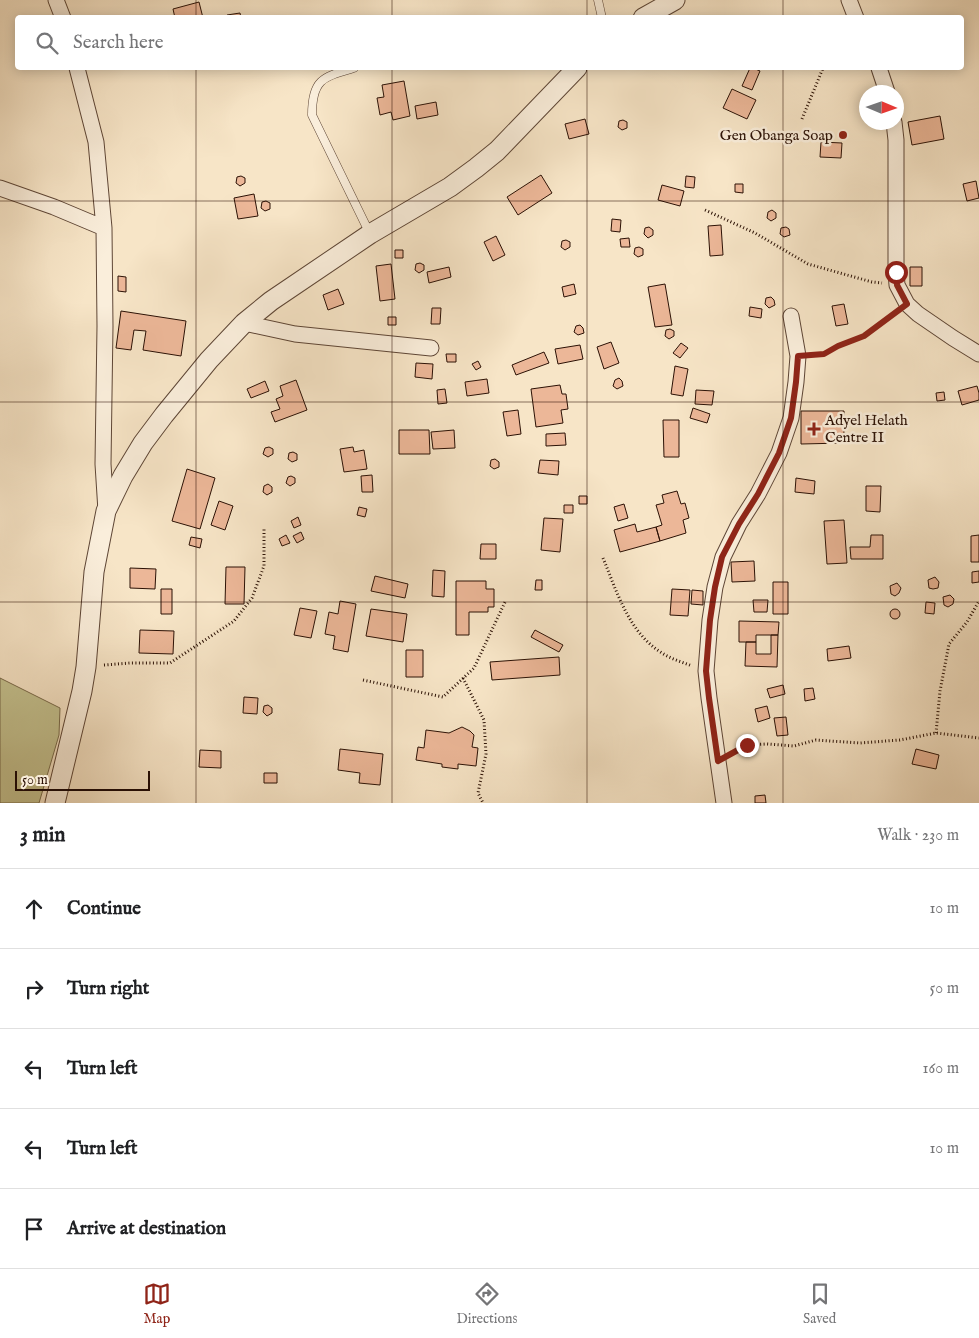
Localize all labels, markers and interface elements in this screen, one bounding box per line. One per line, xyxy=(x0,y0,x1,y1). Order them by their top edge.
search box xyxy=(15,15,964,70)
icon: search xyxy=(33,29,61,57)
text: Search here xyxy=(73,31,164,55)
north arrow xyxy=(859,85,904,130)
place label: Gen Obanga Soap xyxy=(720,126,833,145)
marker: Gen Obanga Soap xyxy=(837,129,849,141)
route start xyxy=(885,261,908,284)
place label: Adyel Helath Centre II xyxy=(824,411,908,447)
marker: Adyel Helath Centre II xyxy=(807,422,821,436)
route end xyxy=(736,734,759,757)
scale bar xyxy=(15,768,150,791)
text: 50 m xyxy=(22,771,48,789)
text: 3 min xyxy=(20,822,65,849)
text: Walk · 230 m xyxy=(877,826,959,846)
icon: ahead xyxy=(20,895,48,923)
text: Continue xyxy=(67,897,141,921)
text: 10 m xyxy=(929,899,959,919)
icon: right xyxy=(20,975,48,1003)
text: Turn right xyxy=(67,977,149,1001)
text: 50 m xyxy=(930,979,959,999)
icon: left xyxy=(20,1055,48,1083)
text: Turn left xyxy=(67,1057,138,1081)
text: 160 m xyxy=(923,1059,959,1079)
icon: left xyxy=(20,1135,48,1163)
text: Turn left xyxy=(67,1137,138,1161)
text: 10 m xyxy=(929,1139,959,1159)
icon: arrive xyxy=(20,1215,48,1243)
text: Arrive at destination xyxy=(67,1217,226,1241)
tab: Map xyxy=(143,1280,171,1328)
tab: Directions xyxy=(456,1280,517,1328)
tab: Saved xyxy=(803,1280,836,1328)

